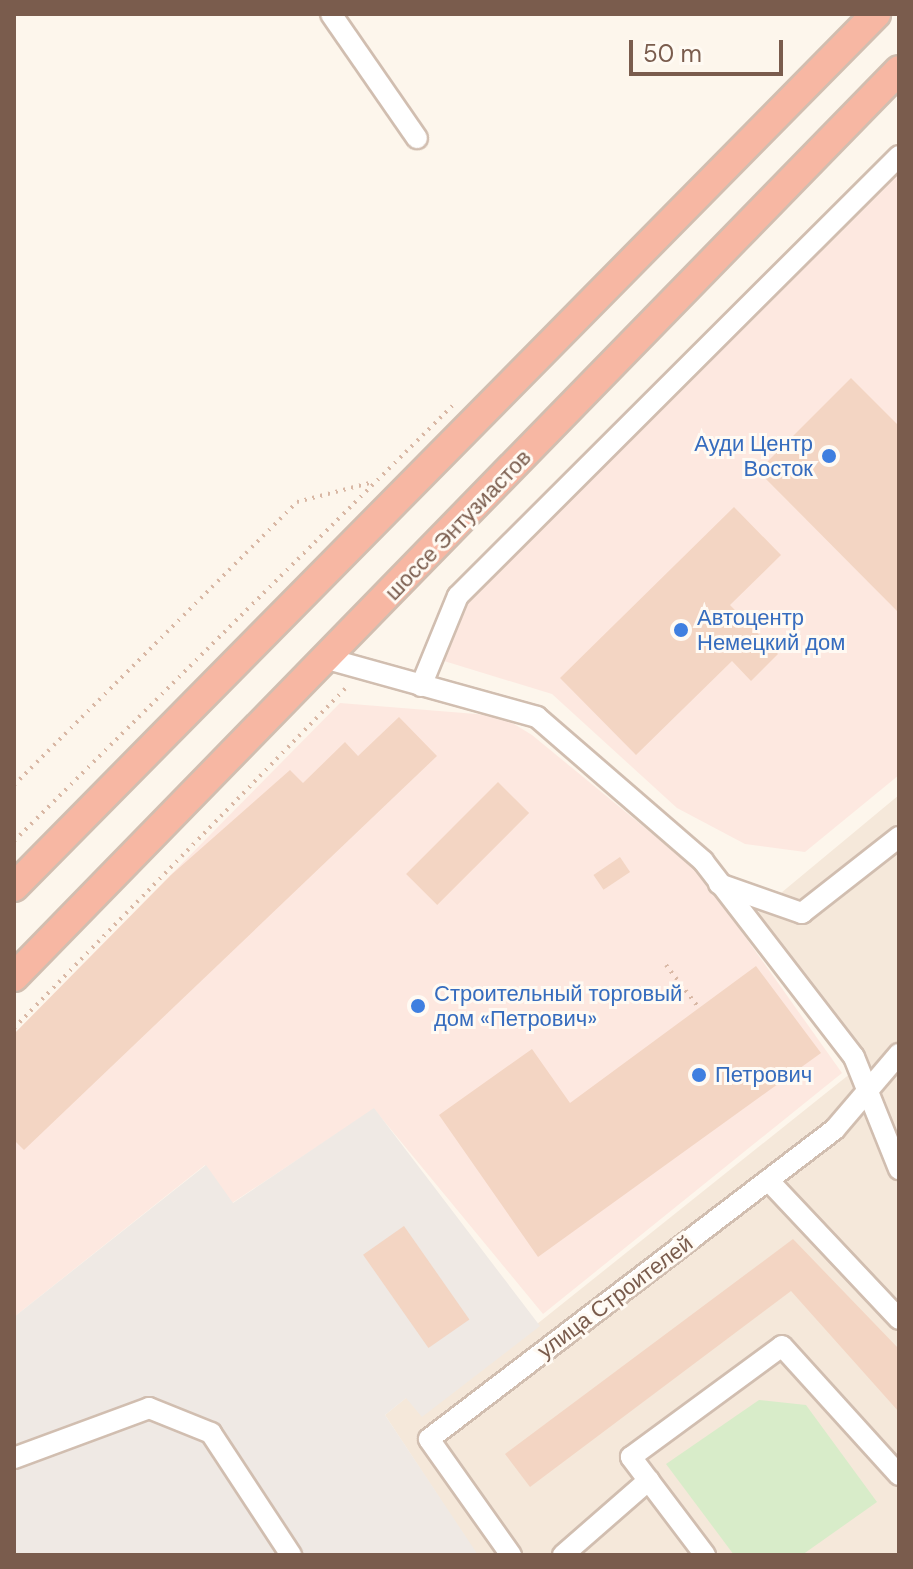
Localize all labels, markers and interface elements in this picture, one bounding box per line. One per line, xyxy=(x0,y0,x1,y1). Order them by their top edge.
scale bar xyxy=(633,24,787,74)
text: 50 m xyxy=(643,38,702,69)
place label: Ауди Центр Восток xyxy=(694,430,813,482)
street label: шоссе Энтузиастов xyxy=(380,444,536,606)
marker: Ауди Центр Восток xyxy=(820,447,838,465)
place label: Автоцентр Немецкий дом xyxy=(697,604,845,656)
marker: Автоцентр Немецкий дом xyxy=(672,621,690,639)
place label: Строительный торговый дом «Петрович» xyxy=(434,980,682,1032)
marker: Строительный торговый дом «Петрович» xyxy=(409,997,427,1015)
place label: Петрович xyxy=(715,1062,812,1088)
marker: Петрович xyxy=(690,1066,708,1084)
street label: улица Строителей xyxy=(532,1230,698,1364)

